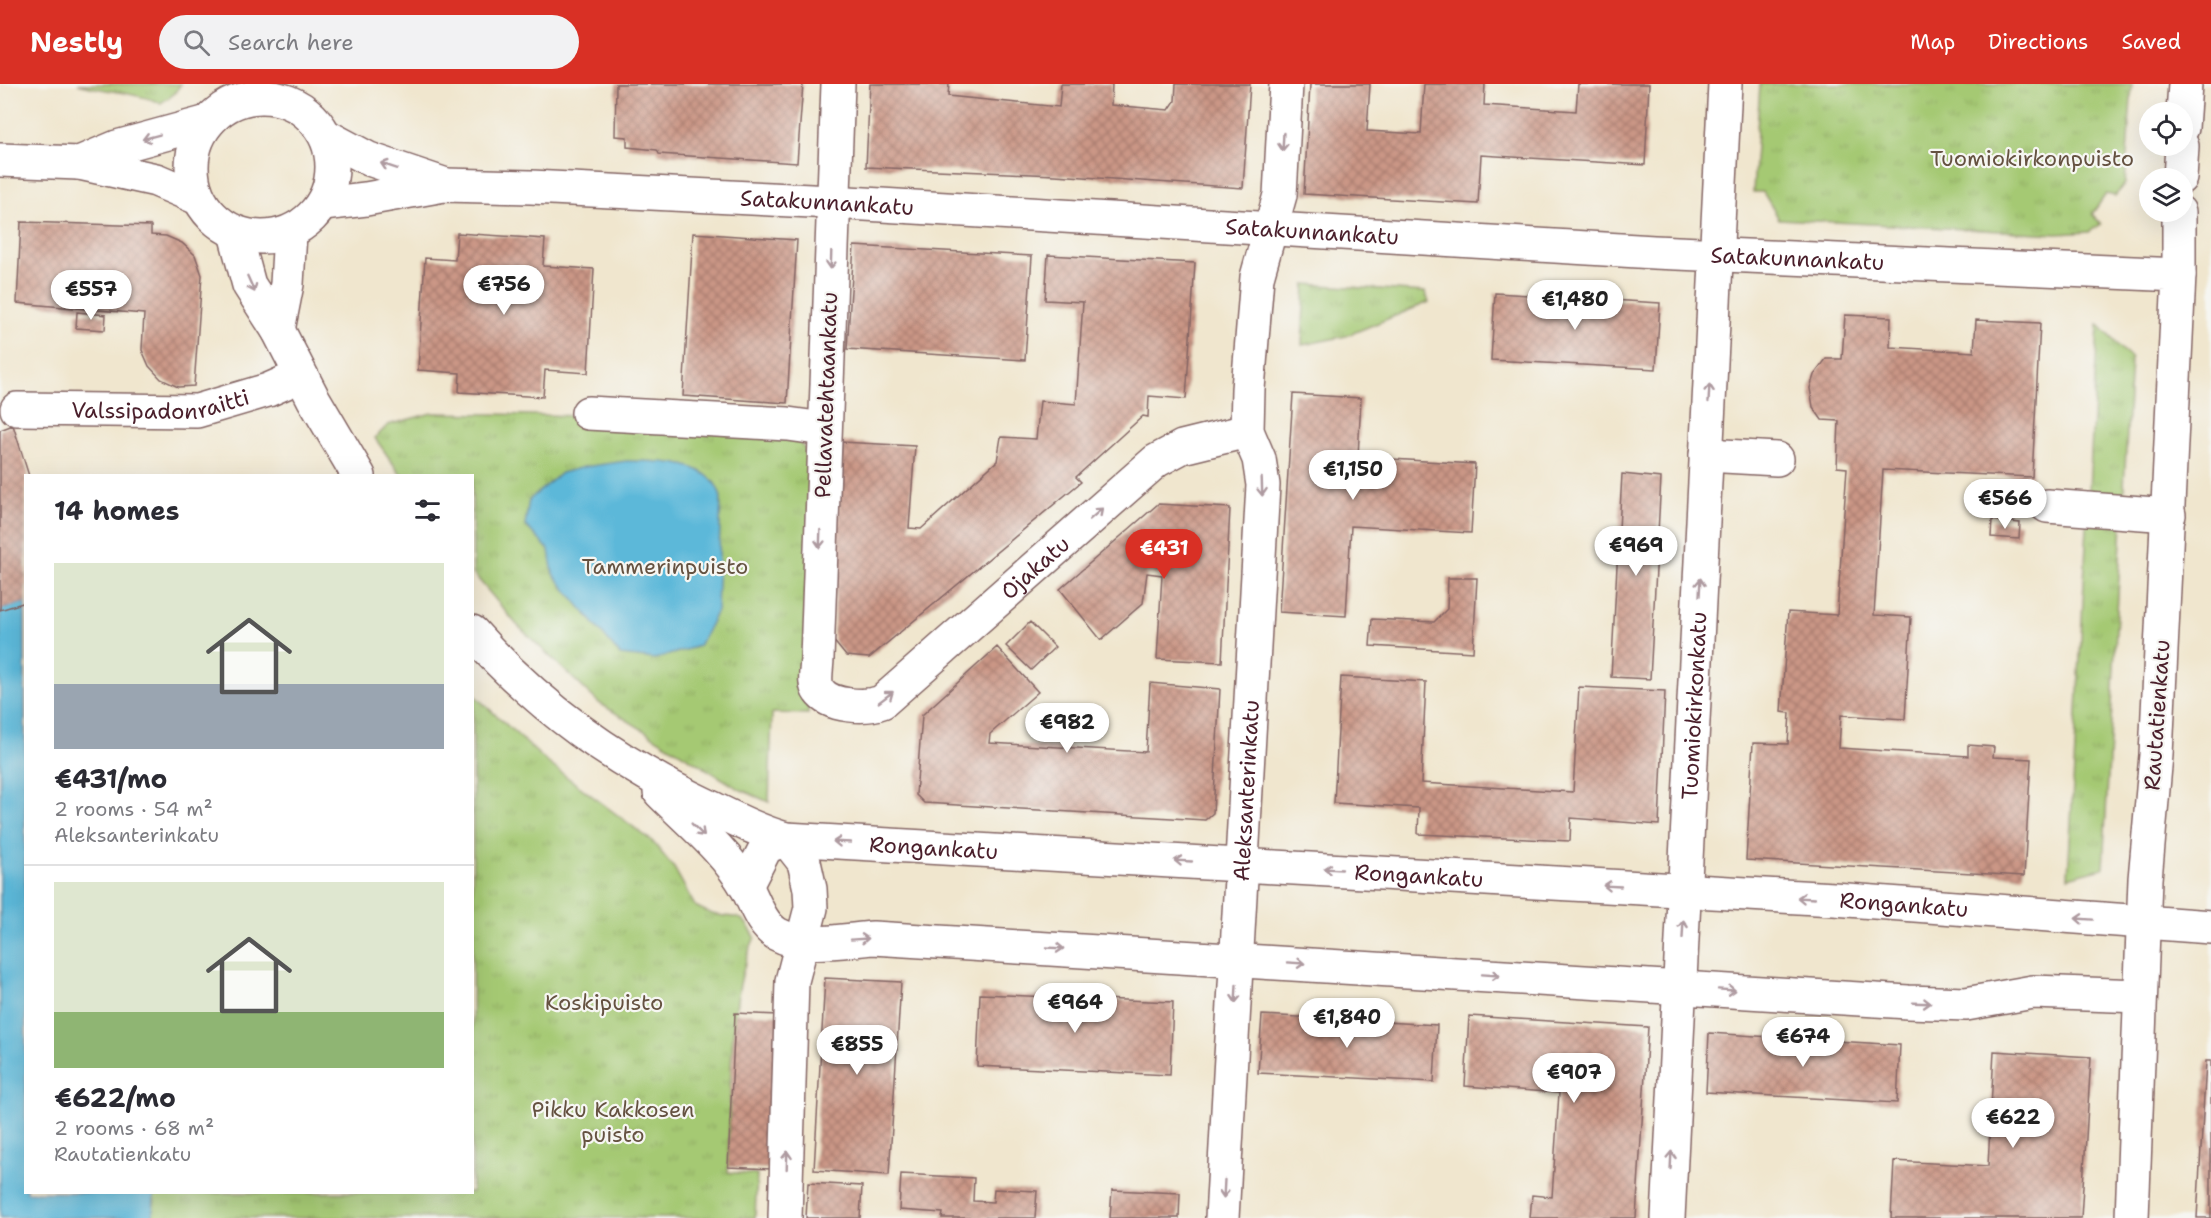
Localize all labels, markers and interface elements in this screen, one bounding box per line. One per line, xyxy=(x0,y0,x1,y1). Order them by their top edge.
search box xyxy=(159,15,579,69)
text: Nestly xyxy=(30,23,123,61)
icon: search xyxy=(180,26,213,59)
text: Search here xyxy=(228,28,354,57)
text: Map xyxy=(1910,28,1955,56)
text: Directions xyxy=(1988,28,2088,56)
text: Saved xyxy=(2121,28,2181,56)
map controls xyxy=(2139,102,2193,222)
button: locate xyxy=(2139,102,2193,156)
one-way arrow xyxy=(142,132,161,143)
one-way arrow xyxy=(1277,132,1288,152)
park label: Tuomiokirkonpuisto xyxy=(1930,144,2134,173)
one-way arrow xyxy=(380,159,399,170)
button: layers xyxy=(2139,168,2193,222)
street label: Satakunnankatu xyxy=(739,183,915,221)
street label: Satakunnankatu xyxy=(1224,211,1400,251)
street label: Satakunnankatu xyxy=(1710,240,1885,277)
one-way arrow xyxy=(825,250,836,270)
pin: €756 xyxy=(468,265,540,316)
pin: €557 xyxy=(55,270,127,321)
text: €756 xyxy=(477,271,531,297)
one-way arrow xyxy=(245,274,257,292)
text: €557 xyxy=(65,276,117,302)
pin: €1,480 xyxy=(1526,280,1624,331)
text: €1,480 xyxy=(1541,286,1609,312)
street label: Pellavatehtaankatu xyxy=(808,291,844,499)
street label: Valssipadonraitti xyxy=(71,382,253,426)
one-way arrow xyxy=(1704,383,1715,403)
pin: €1,150 xyxy=(1304,450,1402,501)
text: €1,150 xyxy=(1323,456,1383,482)
one-way arrow xyxy=(1256,476,1267,496)
pin: €566 xyxy=(1969,479,2041,530)
text: €566 xyxy=(1978,485,2032,511)
text: 14 homes xyxy=(54,493,180,528)
icon: filters xyxy=(411,494,444,527)
one-way arrow xyxy=(1088,507,1103,521)
pin: €969 xyxy=(1600,526,1672,577)
one-way arrow xyxy=(815,528,826,548)
street label: Ojakatu xyxy=(994,529,1076,606)
pin: €431 xyxy=(1128,529,1200,580)
text: €969 xyxy=(1608,532,1664,558)
text: €431 xyxy=(1139,535,1189,561)
park label: Tammerinpuisto xyxy=(582,552,748,581)
one-way arrow xyxy=(1694,578,1705,598)
icon: home xyxy=(195,602,303,710)
street label: Tuomiokirkonkatu xyxy=(1675,611,1713,800)
street label: Rautatienkatu xyxy=(2137,639,2177,791)
one-way arrow xyxy=(877,691,893,704)
street label: Aleksanterinkatu xyxy=(1226,699,1265,882)
pin: €982 xyxy=(1031,703,1103,754)
text: €982 xyxy=(1039,709,1095,735)
text: €431/mo xyxy=(54,761,167,796)
text: 2 rooms · 54 m² xyxy=(54,796,213,822)
text: Aleksanterinkatu xyxy=(54,822,219,848)
one-way arrow xyxy=(690,822,705,837)
street label: Rongankatu xyxy=(868,829,999,866)
one-way arrow xyxy=(832,836,852,847)
one-way arrow xyxy=(1174,855,1194,866)
street label: Rongankatu xyxy=(1354,857,1484,893)
one-way arrow xyxy=(1324,863,1344,874)
one-way arrow xyxy=(1602,880,1622,891)
street label: Rongankatu xyxy=(1839,885,1969,923)
one-way arrow xyxy=(1797,892,1817,903)
one-way arrow xyxy=(2075,913,2095,924)
one-way arrow xyxy=(1677,919,1688,939)
icon: home xyxy=(195,921,303,1029)
one-way arrow xyxy=(850,933,870,944)
one-way arrow xyxy=(1045,943,1065,954)
one-way arrow xyxy=(1286,958,1305,969)
one-way arrow xyxy=(1480,970,1500,981)
pin: €964 xyxy=(1039,983,1111,1034)
one-way arrow xyxy=(1230,984,1241,1004)
one-way arrow xyxy=(1717,984,1737,995)
park label: Koskipuisto xyxy=(545,988,663,1017)
text: €964 xyxy=(1047,989,1103,1015)
one-way arrow xyxy=(1911,997,1931,1008)
pin: €1,840 xyxy=(1298,998,1396,1049)
text: €1,840 xyxy=(1313,1004,1381,1030)
pin: €674 xyxy=(1767,1017,1839,1068)
text: €674 xyxy=(1776,1023,1830,1049)
pin: €855 xyxy=(821,1025,893,1076)
text: €855 xyxy=(831,1031,883,1057)
pin: €907 xyxy=(1538,1053,1610,1104)
text: €907 xyxy=(1546,1059,1602,1085)
text: €622/mo xyxy=(54,1080,176,1115)
park label: Pikku Kakkosen puisto xyxy=(531,1095,695,1149)
pin: €622 xyxy=(1977,1098,2049,1149)
text: €622 xyxy=(1985,1104,2041,1130)
text: 2 rooms · 68 m² xyxy=(54,1115,214,1141)
text: Rautatienkatu xyxy=(54,1141,191,1167)
one-way arrow xyxy=(781,1150,792,1170)
one-way arrow xyxy=(1665,1150,1676,1170)
one-way arrow xyxy=(1218,1179,1229,1199)

